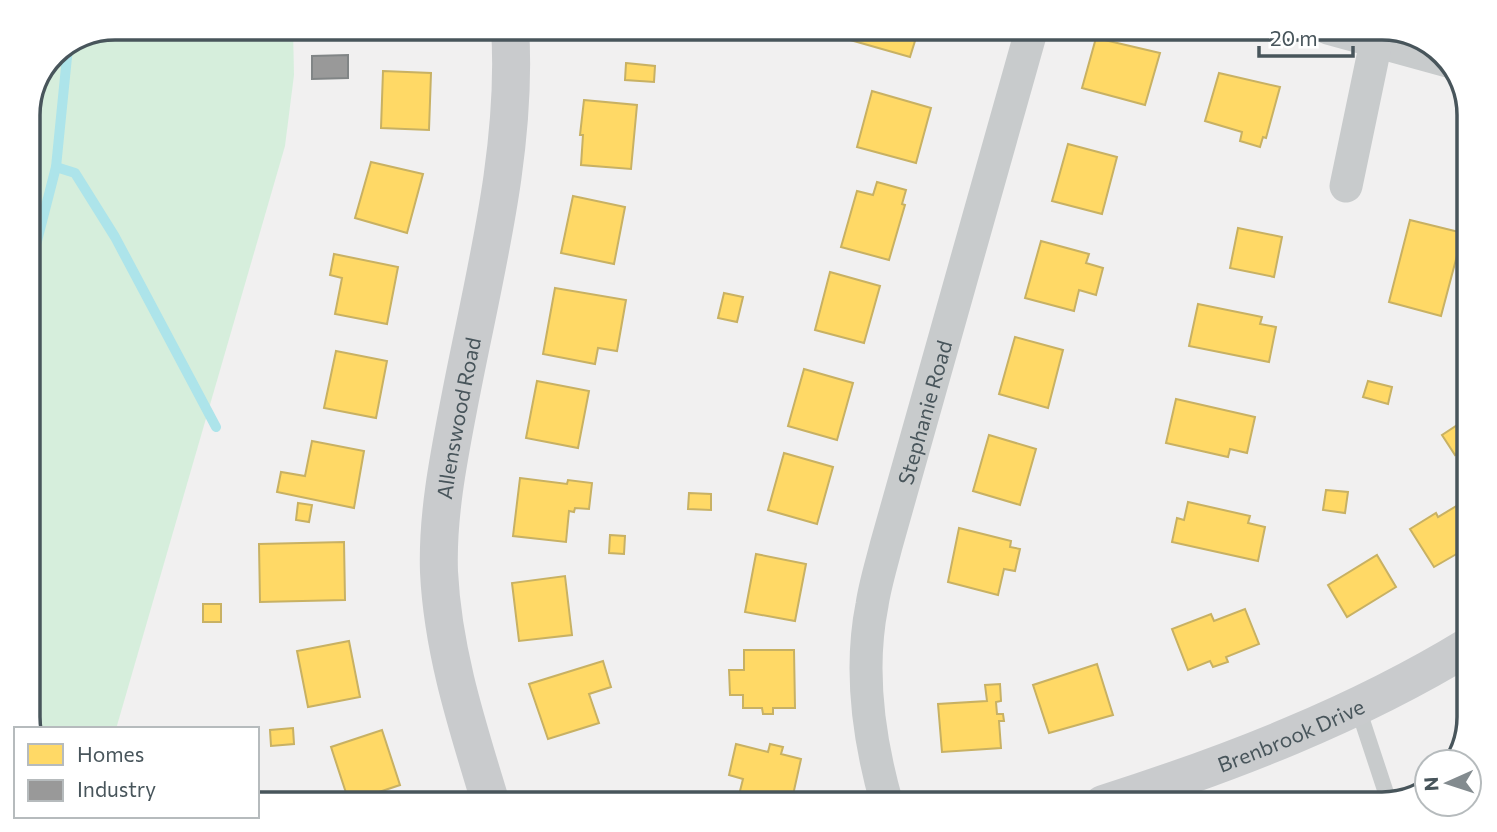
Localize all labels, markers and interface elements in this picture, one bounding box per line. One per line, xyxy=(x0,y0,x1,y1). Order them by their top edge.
scale bar xyxy=(1259,14,1354,58)
text: 20 m xyxy=(1270,25,1318,50)
street label: Allenswood Road xyxy=(430,335,485,500)
street label: Stephanie Road xyxy=(891,337,956,487)
street label: Brenbrook Drive xyxy=(1214,692,1368,776)
legend xyxy=(14,727,259,818)
text: Homes xyxy=(77,741,144,766)
north arrow xyxy=(1413,748,1483,818)
text: Industry xyxy=(77,776,156,801)
text: N xyxy=(1419,776,1442,792)

